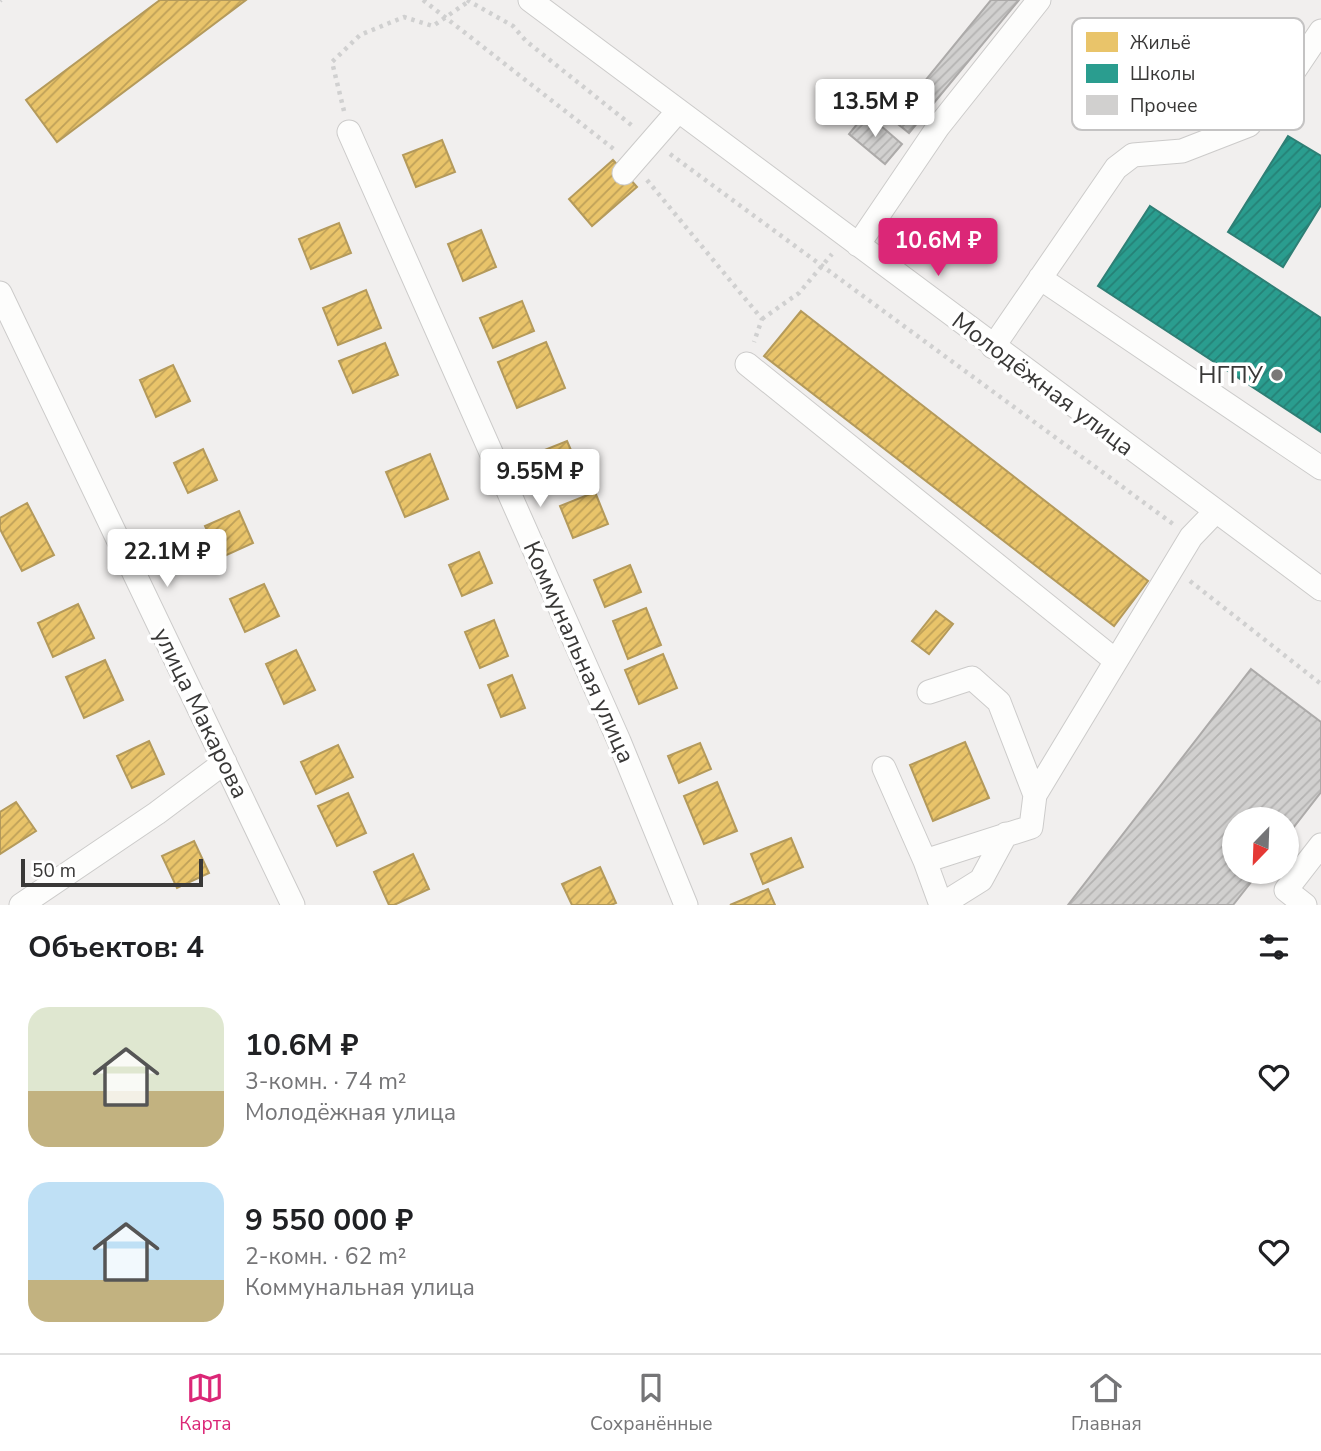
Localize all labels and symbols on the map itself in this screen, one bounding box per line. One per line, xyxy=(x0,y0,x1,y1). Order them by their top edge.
legend xyxy=(1072,18,1304,130)
text: Жильё xyxy=(1130,30,1191,56)
text: Школы xyxy=(1130,61,1195,87)
pin: 13.5M ₽ xyxy=(810,80,940,139)
text: Прочее xyxy=(1130,93,1197,119)
pin: 10.6M ₽ xyxy=(873,218,1003,278)
street label: Молодёжная улица xyxy=(945,305,1141,463)
place label: НГПУ xyxy=(1198,359,1264,391)
marker: НГПУ xyxy=(1269,367,1285,383)
pin: 9.55M ₽ xyxy=(475,449,605,509)
pin: 22.1M ₽ xyxy=(102,530,232,589)
street label: Коммунальная улица xyxy=(516,536,642,768)
street label: улица Макарова xyxy=(146,622,256,804)
north arrow xyxy=(1222,807,1298,884)
scale bar xyxy=(21,856,203,888)

